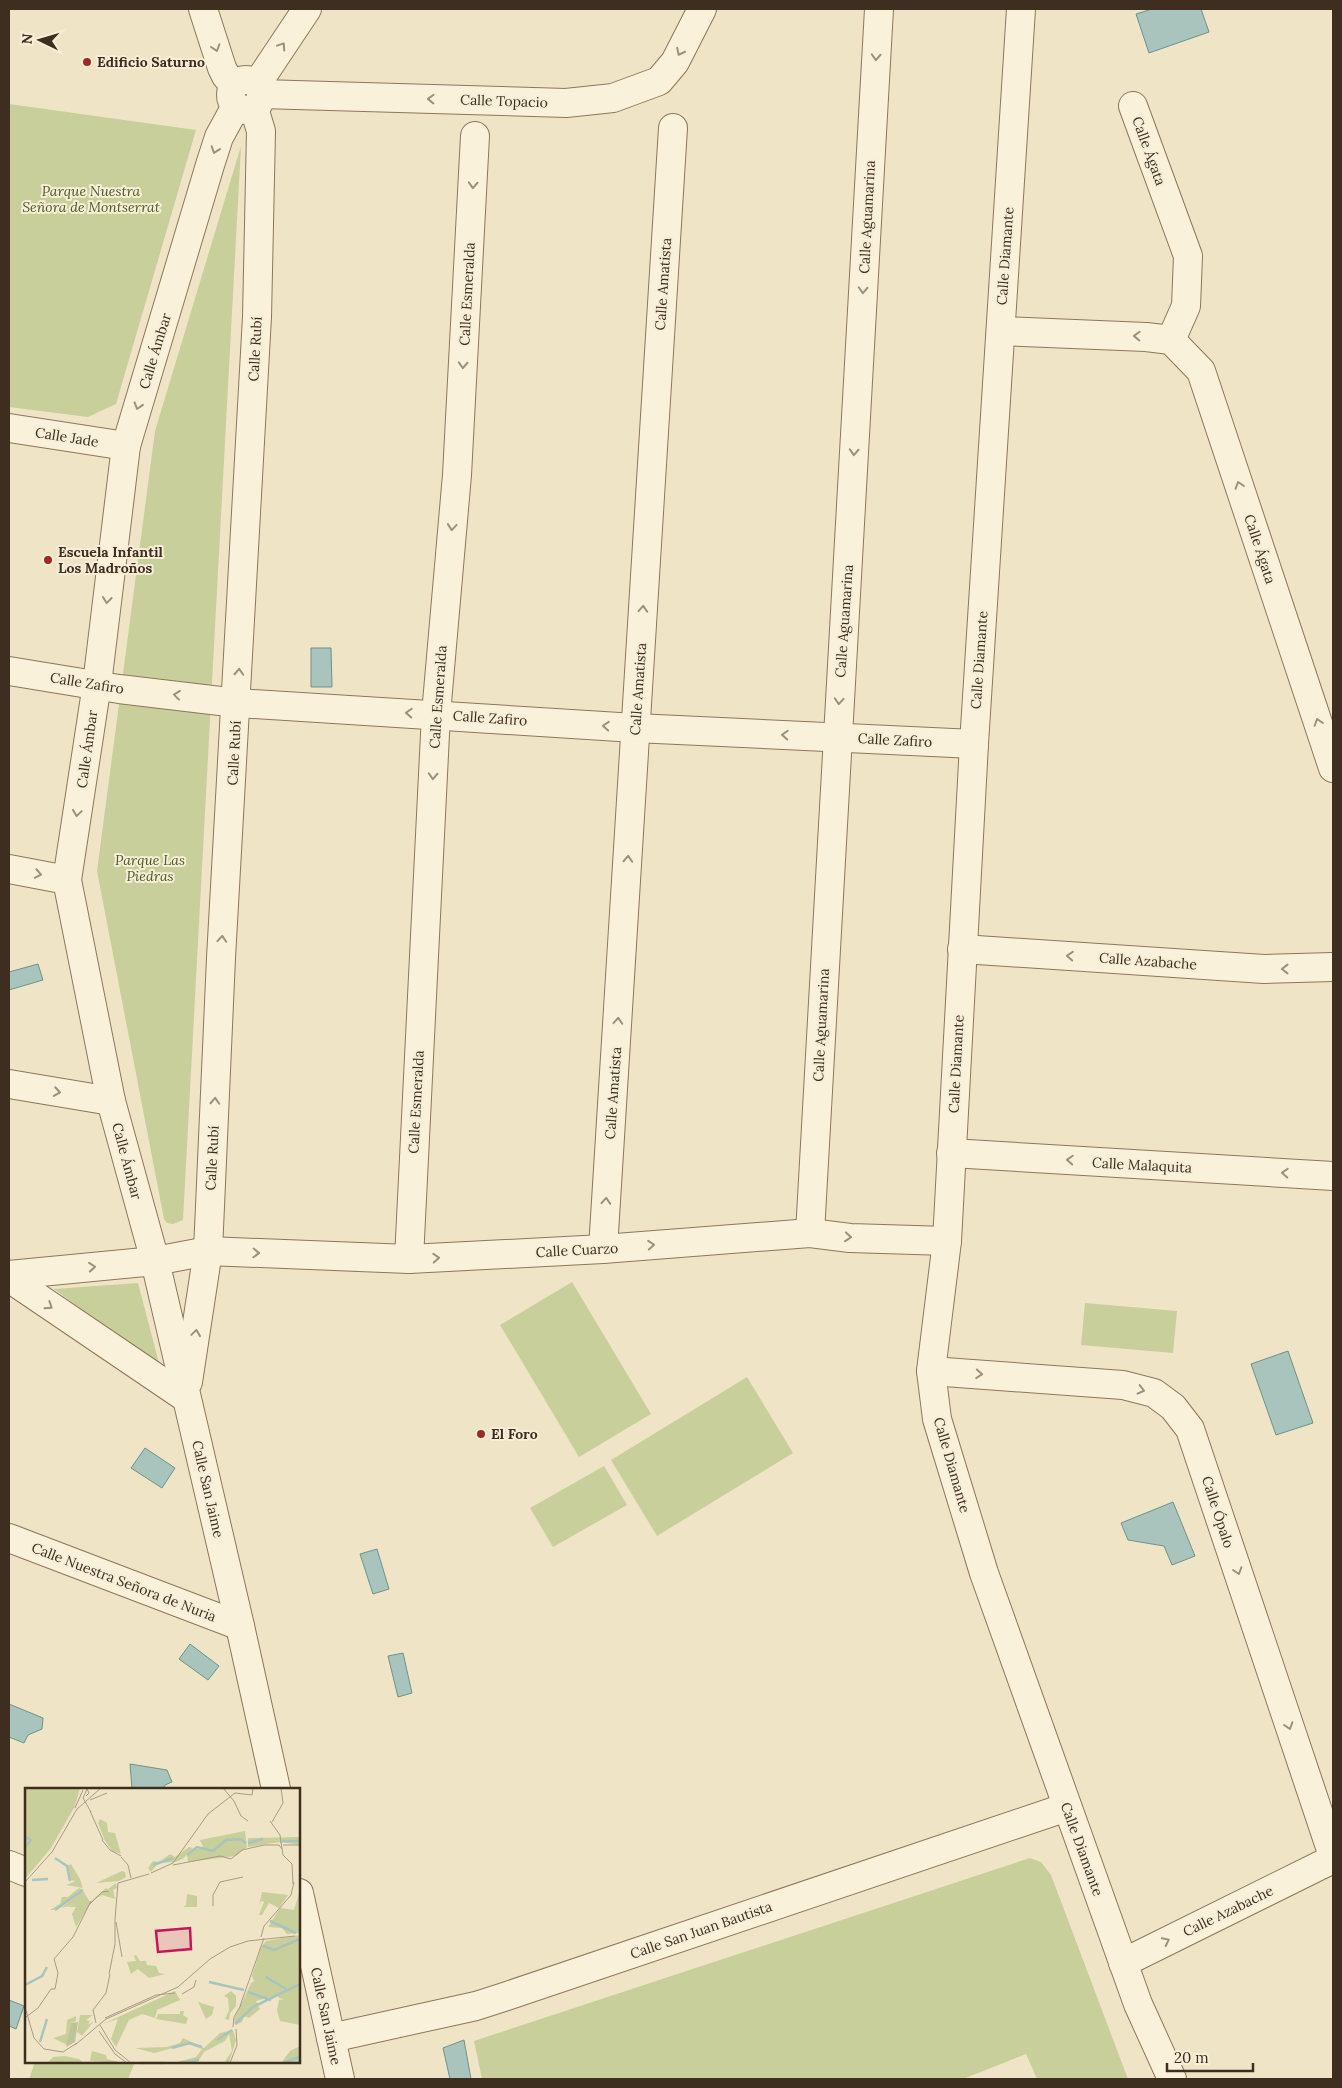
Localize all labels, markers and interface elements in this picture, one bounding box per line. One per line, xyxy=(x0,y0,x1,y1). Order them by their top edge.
north arrow xyxy=(15,15,65,65)
text: N xyxy=(18,33,37,45)
one-way arrow xyxy=(276,43,285,52)
one-way arrow xyxy=(210,44,220,52)
one-way arrow xyxy=(676,47,686,56)
place label: Edificio Saturno xyxy=(97,53,205,71)
one-way arrow xyxy=(871,54,882,62)
marker: Edificio Saturno xyxy=(81,56,93,68)
street label: Calle Topacio xyxy=(460,90,548,112)
one-way arrow xyxy=(427,93,435,104)
street label: Calle Ágata xyxy=(1128,114,1170,188)
one-way arrow xyxy=(211,145,221,153)
street label: Calle Aguamarina xyxy=(855,160,879,274)
one-way arrow xyxy=(467,181,478,189)
park label: Parque Nuestra Señora de Montserrat xyxy=(22,182,161,216)
street label: Calle Diamante xyxy=(993,206,1017,306)
street label: Calle Amatista xyxy=(651,237,675,331)
street label: Calle Esmeralda xyxy=(455,242,479,346)
one-way arrow xyxy=(858,286,869,294)
street label: Calle Ámbar xyxy=(135,311,175,391)
street label: Calle Rubí xyxy=(244,316,266,382)
one-way arrow xyxy=(1132,331,1140,342)
one-way arrow xyxy=(457,361,468,369)
one-way arrow xyxy=(134,401,144,409)
street label: Calle Jade xyxy=(34,423,100,451)
one-way arrow xyxy=(848,448,859,456)
one-way arrow xyxy=(1234,481,1244,489)
street label: Calle Ágata xyxy=(1240,512,1280,586)
one-way arrow xyxy=(447,523,458,531)
place label: Escuela Infantil Los Madroños xyxy=(58,543,164,577)
marker: Escuela Infantil Los Madroños xyxy=(42,554,54,566)
street label: Calle Aguamarina xyxy=(831,564,857,678)
one-way arrow xyxy=(102,597,113,605)
one-way arrow xyxy=(637,605,648,613)
street label: Calle Diamante xyxy=(967,610,991,710)
street label: Calle Amatista xyxy=(626,642,650,736)
street label: Calle Esmeralda xyxy=(425,645,451,749)
street label: Calle Zafiro xyxy=(49,668,125,698)
one-way arrow xyxy=(233,668,244,676)
one-way arrow xyxy=(173,690,181,701)
one-way arrow xyxy=(833,698,844,706)
street label: Calle Zafiro xyxy=(452,706,528,730)
one-way arrow xyxy=(404,707,412,718)
street label: Calle Ámbar xyxy=(73,709,101,789)
one-way arrow xyxy=(1314,718,1324,727)
street label: Calle Rubí xyxy=(223,720,245,786)
one-way arrow xyxy=(601,720,609,731)
street label: Calle Zafiro xyxy=(857,729,933,751)
one-way arrow xyxy=(781,730,789,741)
one-way arrow xyxy=(427,773,438,781)
one-way arrow xyxy=(73,809,83,818)
park label: Parque Las Piedras xyxy=(115,851,185,885)
one-way arrow xyxy=(622,854,633,862)
one-way arrow xyxy=(34,869,43,879)
one-way arrow xyxy=(217,935,228,943)
street label: Calle Azabache xyxy=(1098,949,1198,973)
one-way arrow xyxy=(1066,951,1074,962)
one-way arrow xyxy=(1280,964,1288,974)
street label: Calle Aguamarina xyxy=(809,968,833,1082)
street label: Calle Diamante xyxy=(944,1014,968,1114)
one-way arrow xyxy=(612,1017,623,1025)
street label: Calle Amatista xyxy=(601,1046,625,1140)
street label: Calle Esmeralda xyxy=(404,1050,428,1154)
one-way arrow xyxy=(52,1087,61,1097)
one-way arrow xyxy=(209,1097,220,1105)
street label: Calle Ámbar xyxy=(108,1121,146,1201)
street label: Calle Rubí xyxy=(201,1125,223,1191)
street label: Calle Malaquita xyxy=(1092,1153,1192,1177)
one-way arrow xyxy=(1066,1155,1074,1166)
one-way arrow xyxy=(1280,1168,1288,1179)
one-way arrow xyxy=(601,1196,612,1204)
one-way arrow xyxy=(844,1232,852,1243)
street label: Calle Cuarzo xyxy=(535,1239,619,1261)
one-way arrow xyxy=(647,1240,655,1251)
one-way arrow xyxy=(253,1248,261,1259)
one-way arrow xyxy=(432,1252,440,1263)
one-way arrow xyxy=(88,1262,96,1273)
one-way arrow xyxy=(44,1299,53,1309)
one-way arrow xyxy=(190,1328,200,1337)
one-way arrow xyxy=(976,1369,984,1380)
one-way arrow xyxy=(1136,1384,1145,1395)
street label: Calle Diamante xyxy=(930,1415,974,1515)
place label: El Foro xyxy=(491,1425,538,1443)
marker: El Foro xyxy=(475,1428,487,1440)
street label: Calle San Jaime xyxy=(188,1438,228,1540)
street label: Calle Ópalo xyxy=(1198,1474,1238,1550)
street label: Calle Nuestra Señora de Nuria xyxy=(29,1538,219,1626)
one-way arrow xyxy=(1232,1567,1242,1575)
one-way arrow xyxy=(1283,1721,1293,1729)
inset map xyxy=(25,1788,300,2063)
street label: Calle Diamante xyxy=(1057,1800,1107,1899)
street label: Calle Azabache xyxy=(1180,1881,1276,1941)
street label: Calle San Juan Bautista xyxy=(628,1897,774,1963)
one-way arrow xyxy=(1161,1937,1170,1947)
street label: Calle San Jaime xyxy=(307,1965,345,2067)
scale bar xyxy=(1167,2040,1253,2072)
text: 20 m xyxy=(1174,2048,1209,2067)

